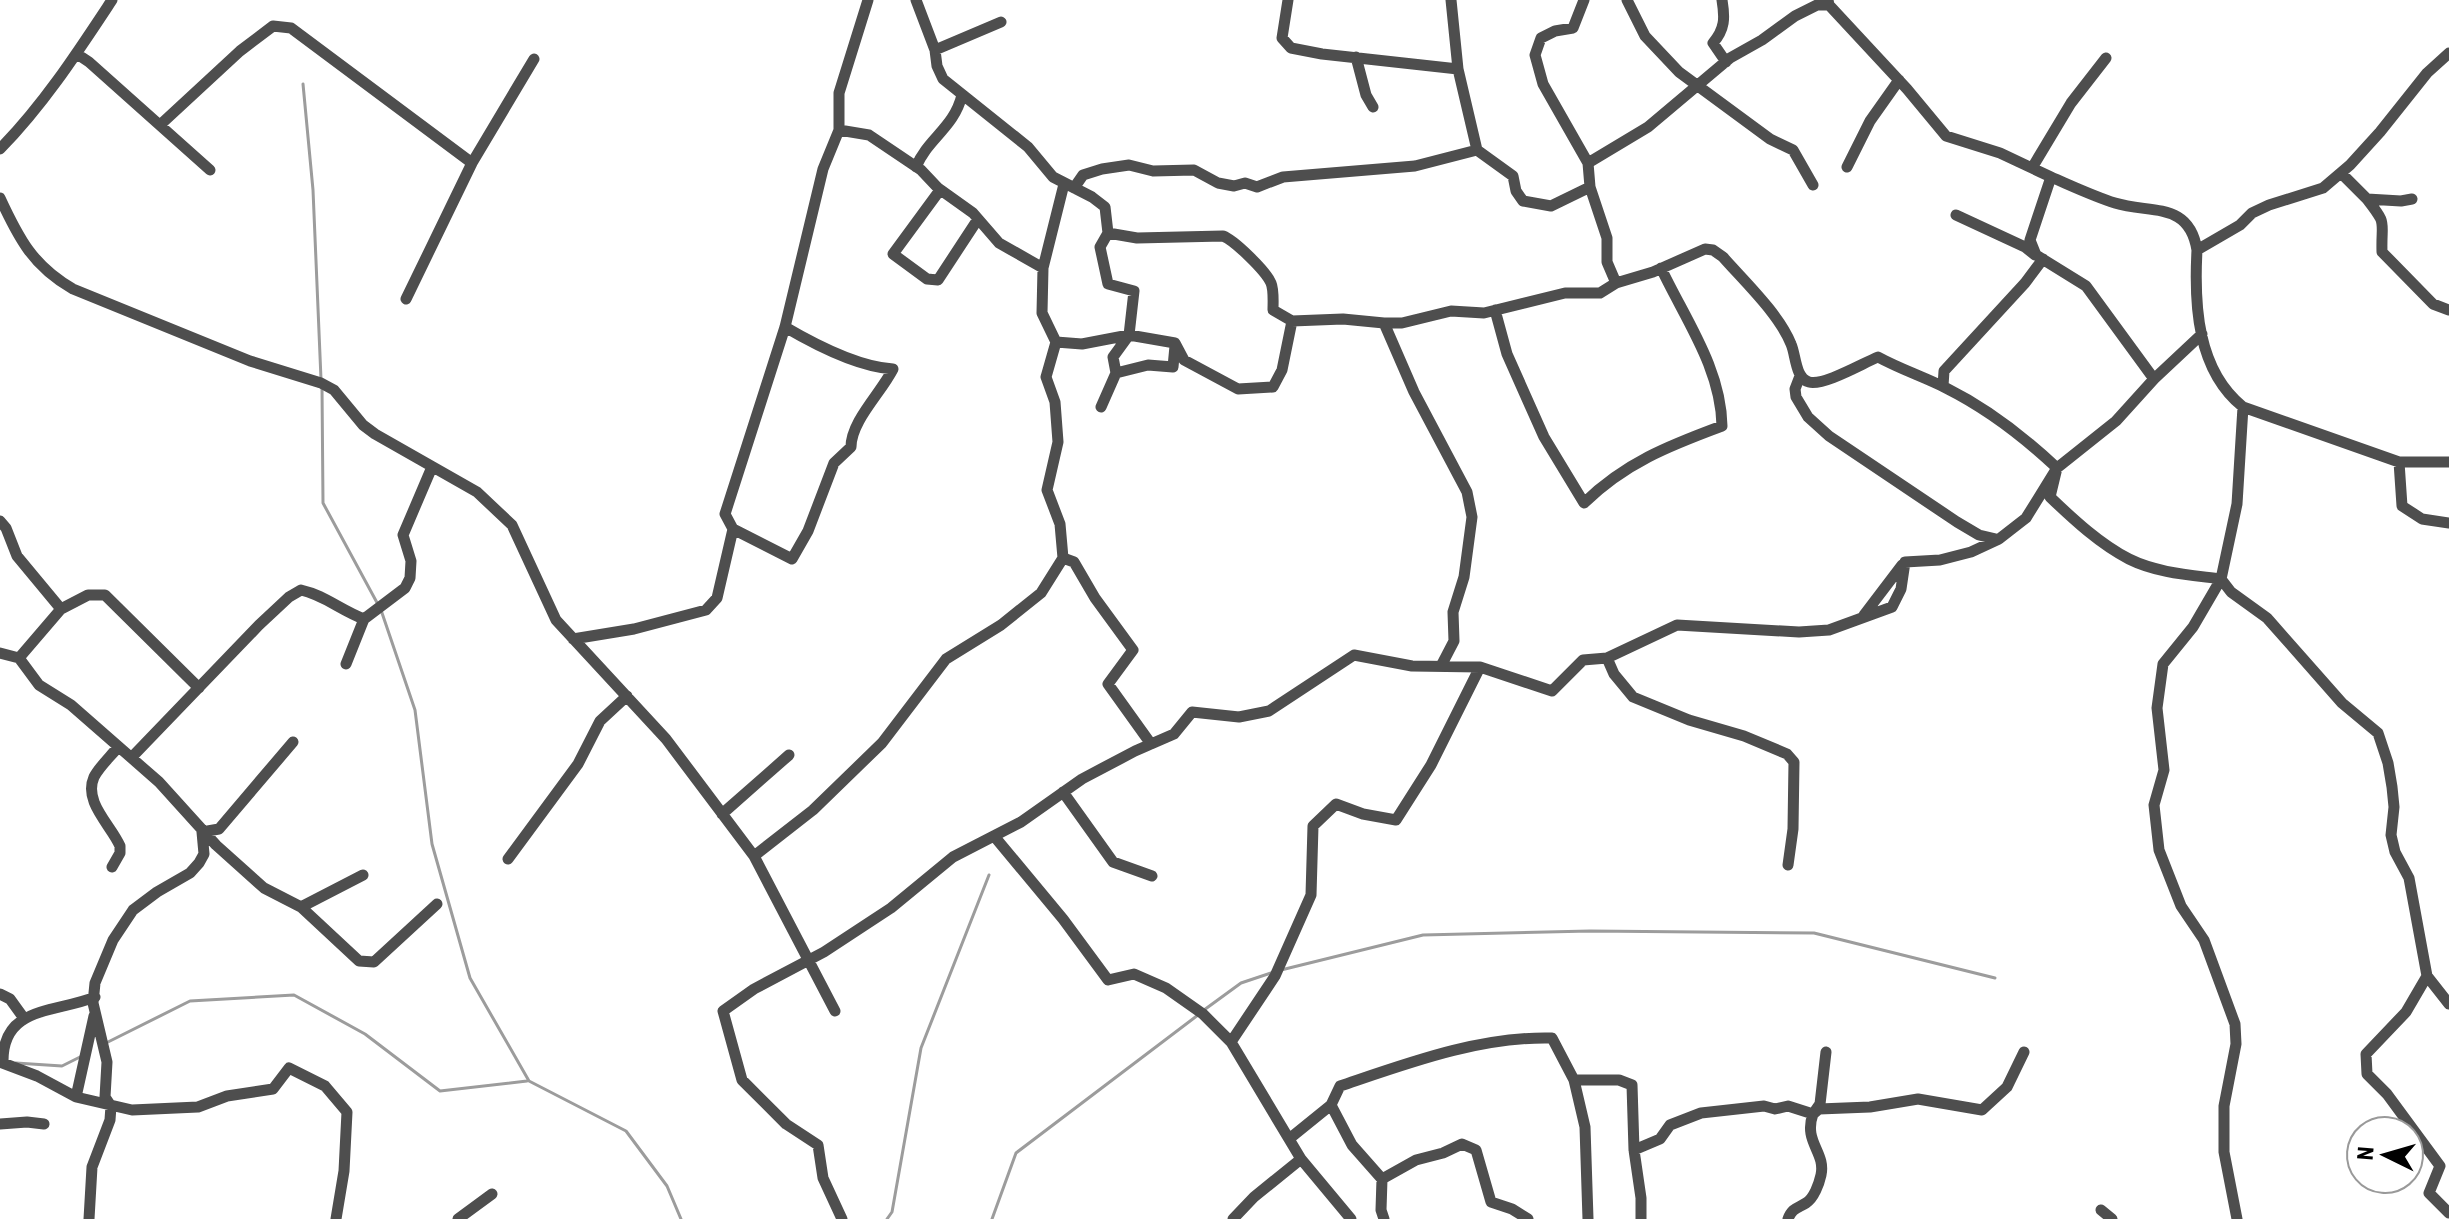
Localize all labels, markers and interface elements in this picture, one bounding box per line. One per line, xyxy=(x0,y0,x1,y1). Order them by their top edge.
north arrow xyxy=(2345,1115,2425,1195)
text: N xyxy=(2353,1145,2379,1161)

